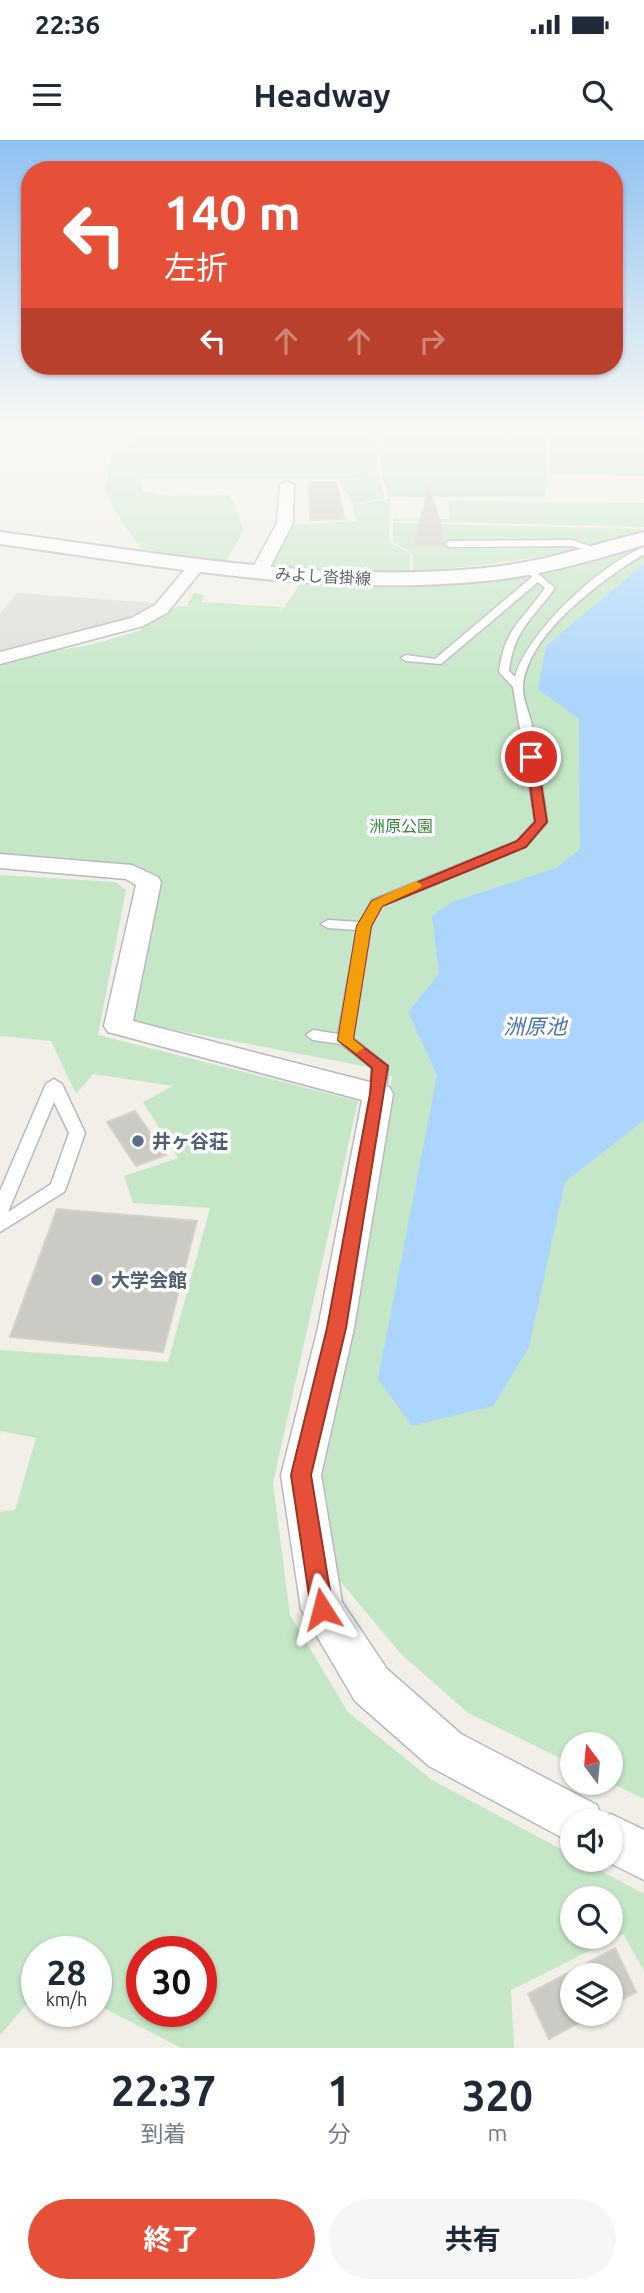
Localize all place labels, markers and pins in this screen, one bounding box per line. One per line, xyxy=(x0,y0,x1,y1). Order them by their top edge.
pin xyxy=(501,727,561,787)
place label: 井ヶ谷荘 xyxy=(152,1130,228,1152)
marker: 井ヶ谷荘 xyxy=(130,1133,146,1149)
place label: 大学会館 xyxy=(111,1269,187,1291)
marker: 大学会館 xyxy=(89,1272,105,1288)

